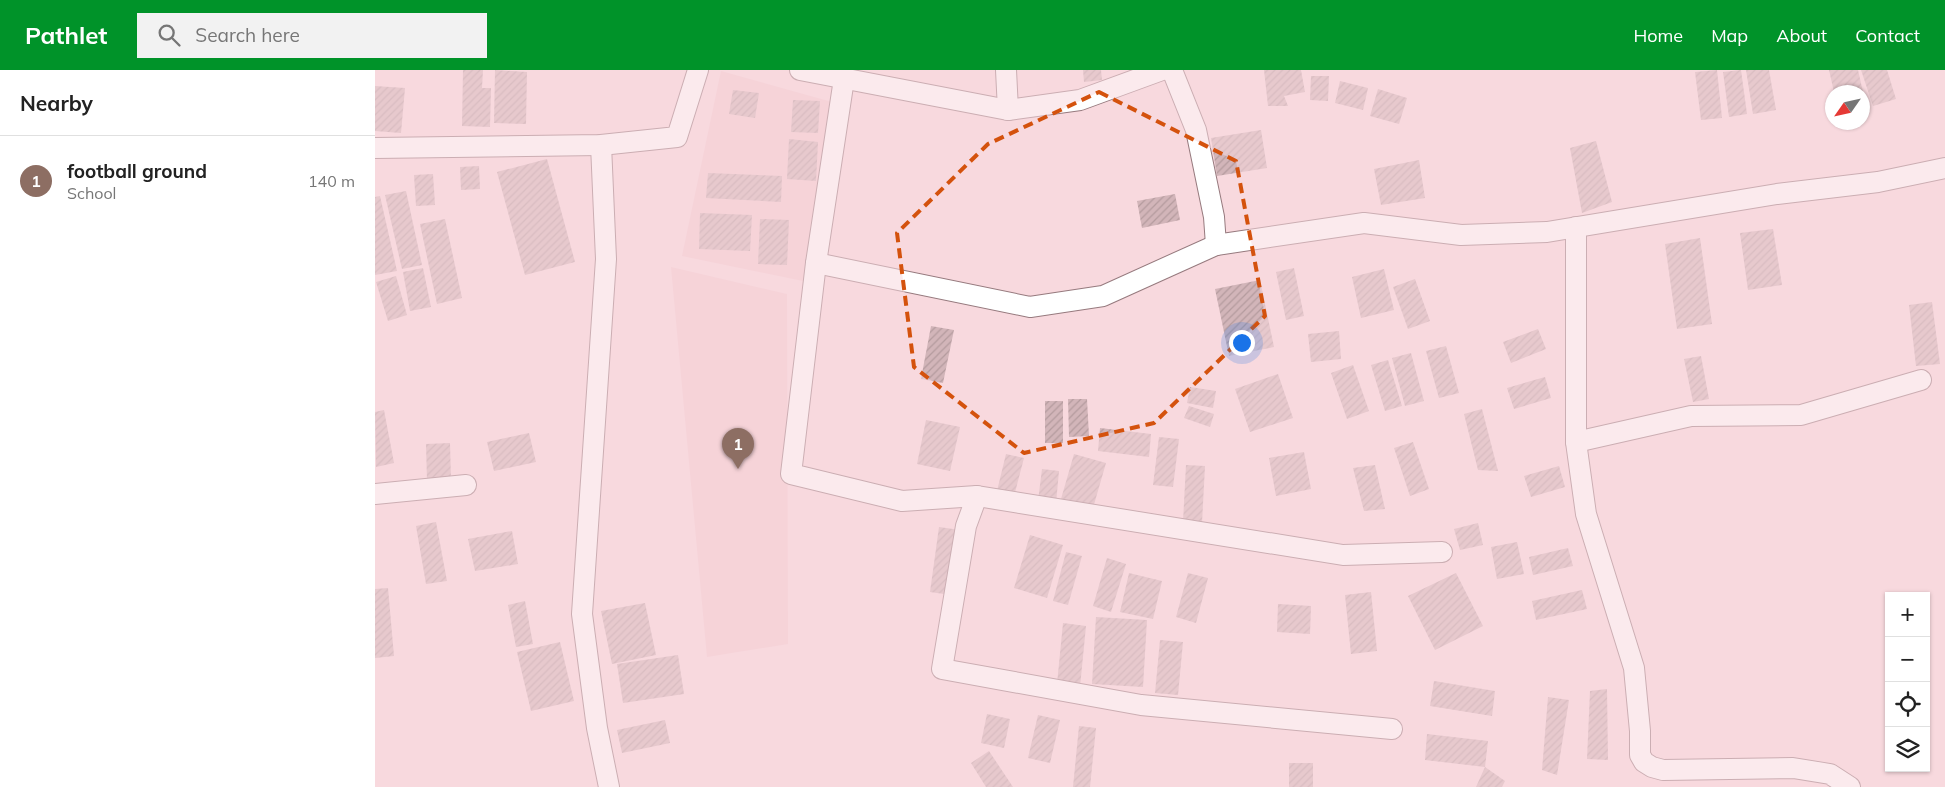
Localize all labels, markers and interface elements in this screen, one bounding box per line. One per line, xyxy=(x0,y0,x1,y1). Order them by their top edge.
search box xyxy=(137,13,487,58)
text: Pathlet xyxy=(25,20,107,50)
icon: search xyxy=(155,21,183,49)
text: Search here xyxy=(195,23,300,47)
text: Home xyxy=(1633,24,1683,47)
text: Map xyxy=(1711,24,1748,47)
text: About xyxy=(1776,24,1827,47)
text: Contact xyxy=(1855,24,1920,47)
north arrow xyxy=(1825,85,1870,130)
text: Nearby xyxy=(20,90,93,116)
text: football ground xyxy=(67,159,207,183)
text: 1 xyxy=(31,171,41,191)
text: 140 m xyxy=(308,171,355,191)
text: School xyxy=(67,183,116,203)
your location xyxy=(1229,330,1255,356)
pin: 1 xyxy=(722,428,754,469)
map controls xyxy=(1885,592,1930,772)
button: + xyxy=(1885,592,1930,637)
button: − xyxy=(1885,637,1930,682)
button: locate xyxy=(1885,682,1930,727)
button: layers xyxy=(1885,727,1930,772)

